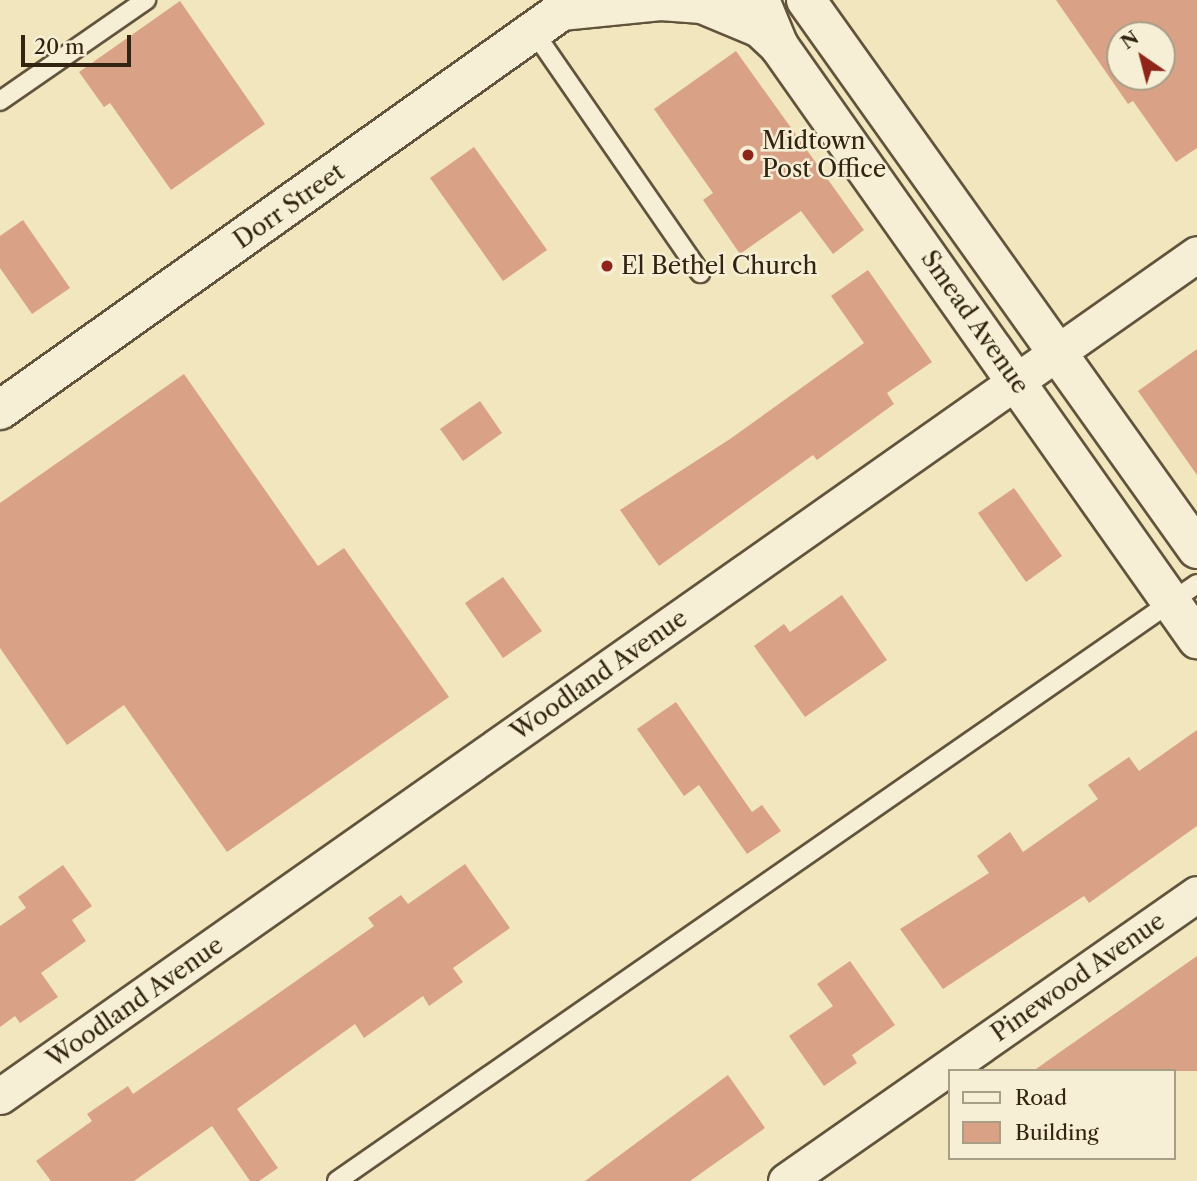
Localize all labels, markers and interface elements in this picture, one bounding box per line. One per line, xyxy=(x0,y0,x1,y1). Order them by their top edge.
scale bar xyxy=(24,21,135,65)
north arrow xyxy=(1106,21,1176,91)
text: N xyxy=(1116,26,1143,54)
text: 20 m xyxy=(34,34,85,59)
place label: Midtown Post Office xyxy=(762,127,886,183)
marker: Midtown Post Office xyxy=(740,147,756,163)
street label: Dorr Street xyxy=(228,157,350,255)
street label: Smead Avenue xyxy=(915,244,1035,400)
place label: El Bethel Church xyxy=(621,252,817,280)
marker: El Bethel Church xyxy=(599,258,615,274)
street label: Woodland Avenue xyxy=(505,603,693,747)
street label: Pinewood Avenue xyxy=(985,906,1171,1048)
street label: Woodland Avenue xyxy=(41,930,229,1074)
legend xyxy=(948,1069,1176,1160)
text: Road xyxy=(1015,1085,1067,1110)
text: Building xyxy=(1015,1120,1099,1145)

